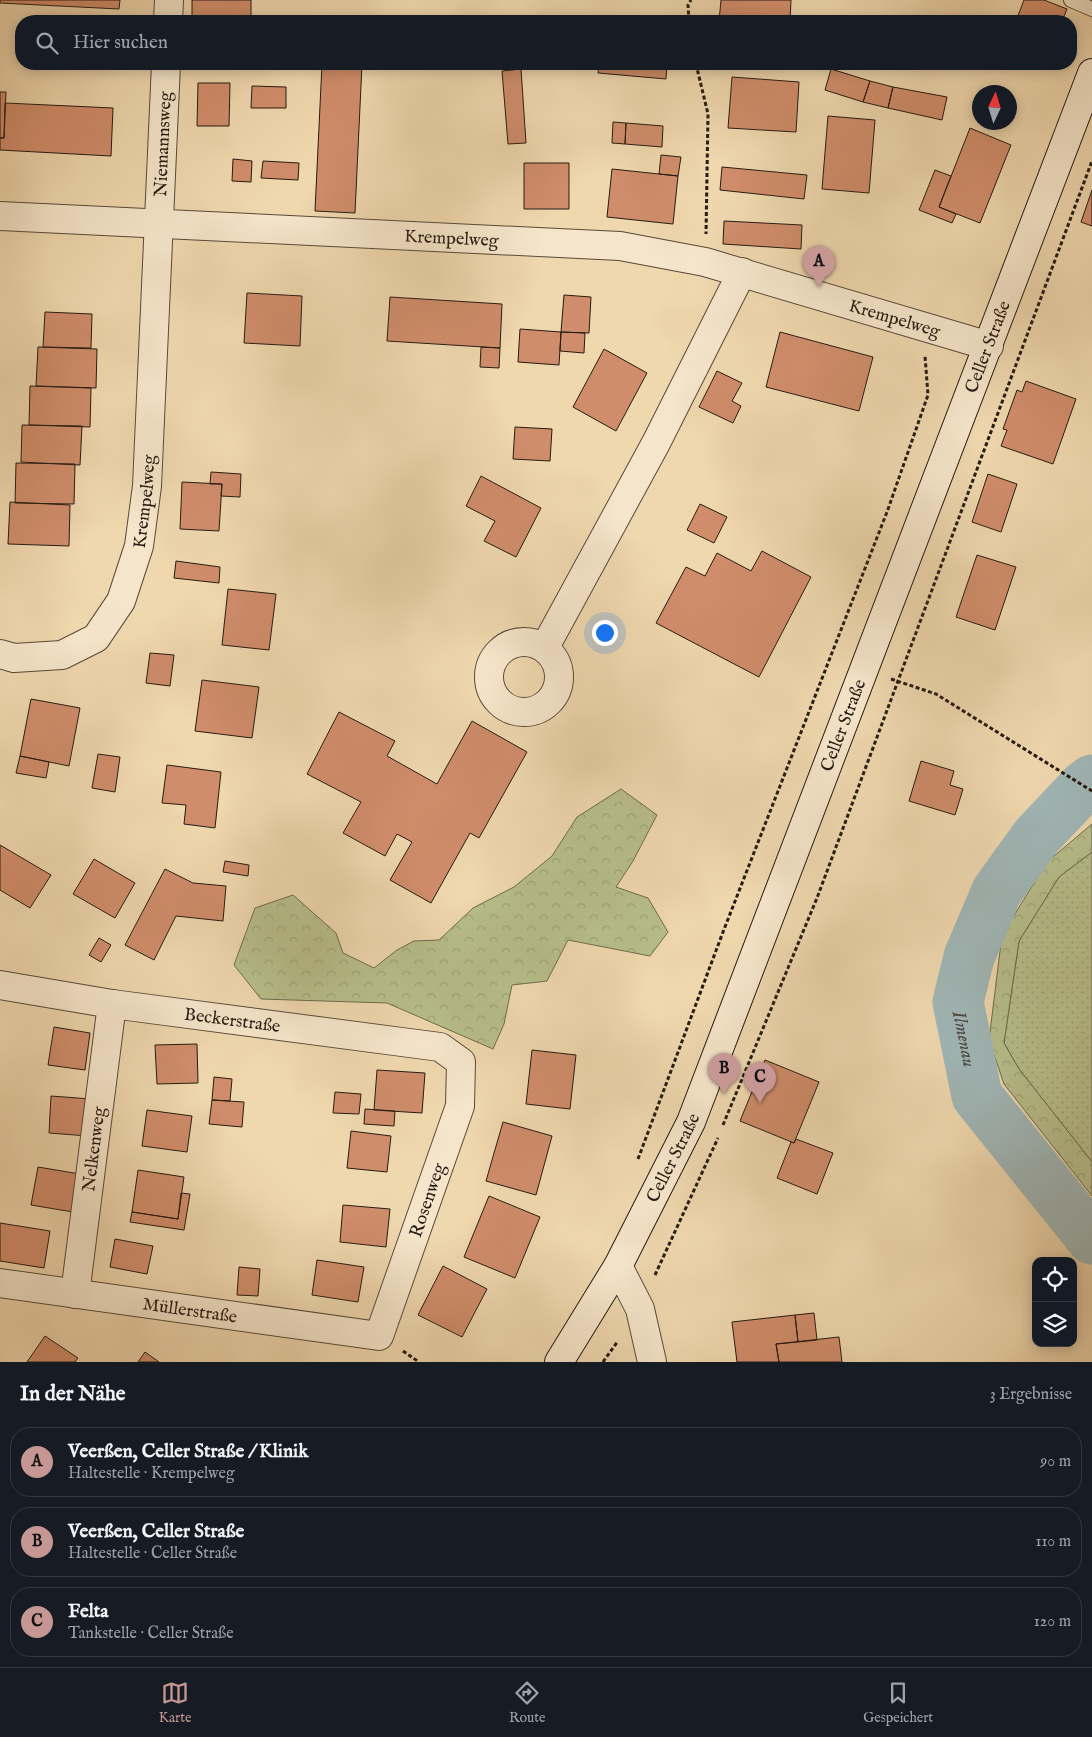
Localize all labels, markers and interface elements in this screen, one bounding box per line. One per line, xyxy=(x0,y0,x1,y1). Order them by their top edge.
search box xyxy=(15,15,1077,70)
icon: search xyxy=(33,29,61,57)
text: Hier suchen xyxy=(73,31,168,55)
north arrow xyxy=(972,85,1017,130)
street label: Niemannsweg xyxy=(150,91,178,197)
street label: Krempelweg xyxy=(404,226,499,253)
pin: A xyxy=(803,246,835,287)
street label: Krempelweg xyxy=(846,295,943,344)
street label: Celler Straße xyxy=(961,298,1017,397)
street label: Krempelweg xyxy=(129,454,161,550)
your location xyxy=(592,620,618,646)
street label: Celler Straße xyxy=(816,676,872,775)
street label: Beckerstraße xyxy=(183,1004,282,1039)
water label: Ilmenau xyxy=(946,1008,981,1069)
pin: B xyxy=(708,1053,740,1094)
pin: C xyxy=(744,1062,776,1103)
street label: Nelkenweg xyxy=(78,1105,112,1193)
street label: Celler Straße xyxy=(642,1111,706,1207)
street label: Rosenweg xyxy=(405,1160,452,1241)
map controls xyxy=(1032,1257,1077,1347)
button: locate xyxy=(1032,1257,1077,1302)
street label: Müllerstraße xyxy=(141,1293,239,1329)
button: layers xyxy=(1032,1302,1077,1347)
text: In der Nähe xyxy=(20,1381,126,1408)
text: 3 Ergebnisse xyxy=(990,1385,1072,1405)
text: Veerßen, Celler Straße / Klinik xyxy=(68,1440,308,1464)
text: A xyxy=(32,1452,42,1472)
text: 90 m xyxy=(1040,1452,1071,1472)
text: Haltestelle · Krempelweg xyxy=(68,1464,235,1484)
text: Veerßen, Celler Straße xyxy=(68,1520,244,1544)
text: B xyxy=(32,1532,42,1552)
text: 110 m xyxy=(1035,1532,1071,1552)
text: Haltestelle · Celler Straße xyxy=(68,1544,237,1564)
text: Felta xyxy=(68,1600,109,1624)
text: C xyxy=(31,1612,43,1632)
text: 120 m xyxy=(1034,1612,1071,1632)
text: Tankstelle · Celler Straße xyxy=(68,1624,234,1644)
tab: Karte xyxy=(159,1679,191,1727)
tab: Route xyxy=(509,1679,546,1727)
tab: Gespeichert xyxy=(863,1679,933,1727)

